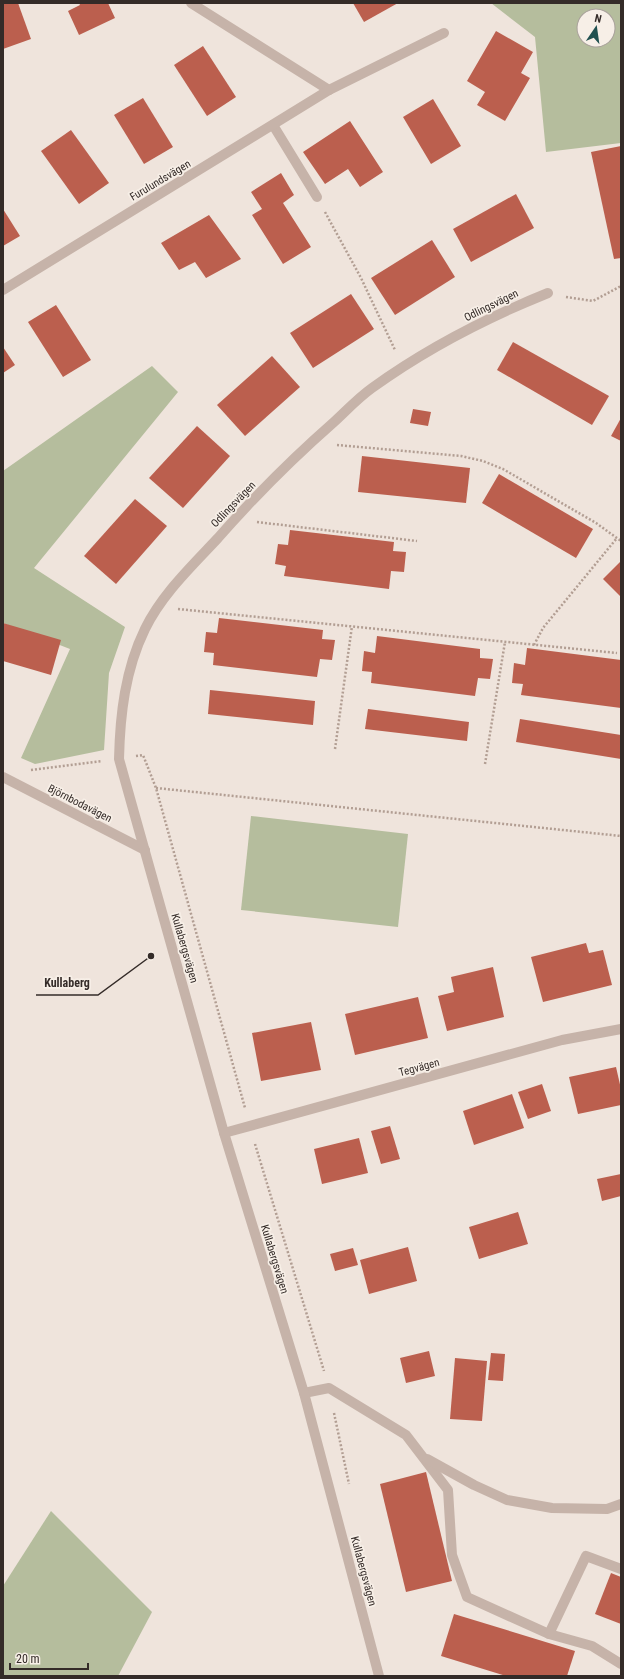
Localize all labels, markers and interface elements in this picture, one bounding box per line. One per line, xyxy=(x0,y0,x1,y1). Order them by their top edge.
north arrow xyxy=(576,8,616,48)
text: N xyxy=(593,12,603,26)
street label: Furulundsvägen xyxy=(128,157,193,204)
street label: Odlingsvägen xyxy=(462,287,520,324)
street label: Odlingsvägen xyxy=(208,479,258,530)
street label: Björnbodavägen xyxy=(46,782,114,825)
street label: Kullabergsvägen xyxy=(168,912,201,984)
callout: Kullaberg xyxy=(36,971,98,995)
text: Kullaberg xyxy=(44,976,90,990)
street label: Tegvägen xyxy=(397,1056,441,1079)
street label: Kullabergsvägen xyxy=(258,1223,291,1295)
street label: Kullabergsvägen xyxy=(348,1535,379,1607)
scale bar xyxy=(10,1645,88,1671)
text: 20 m xyxy=(16,1652,40,1666)

